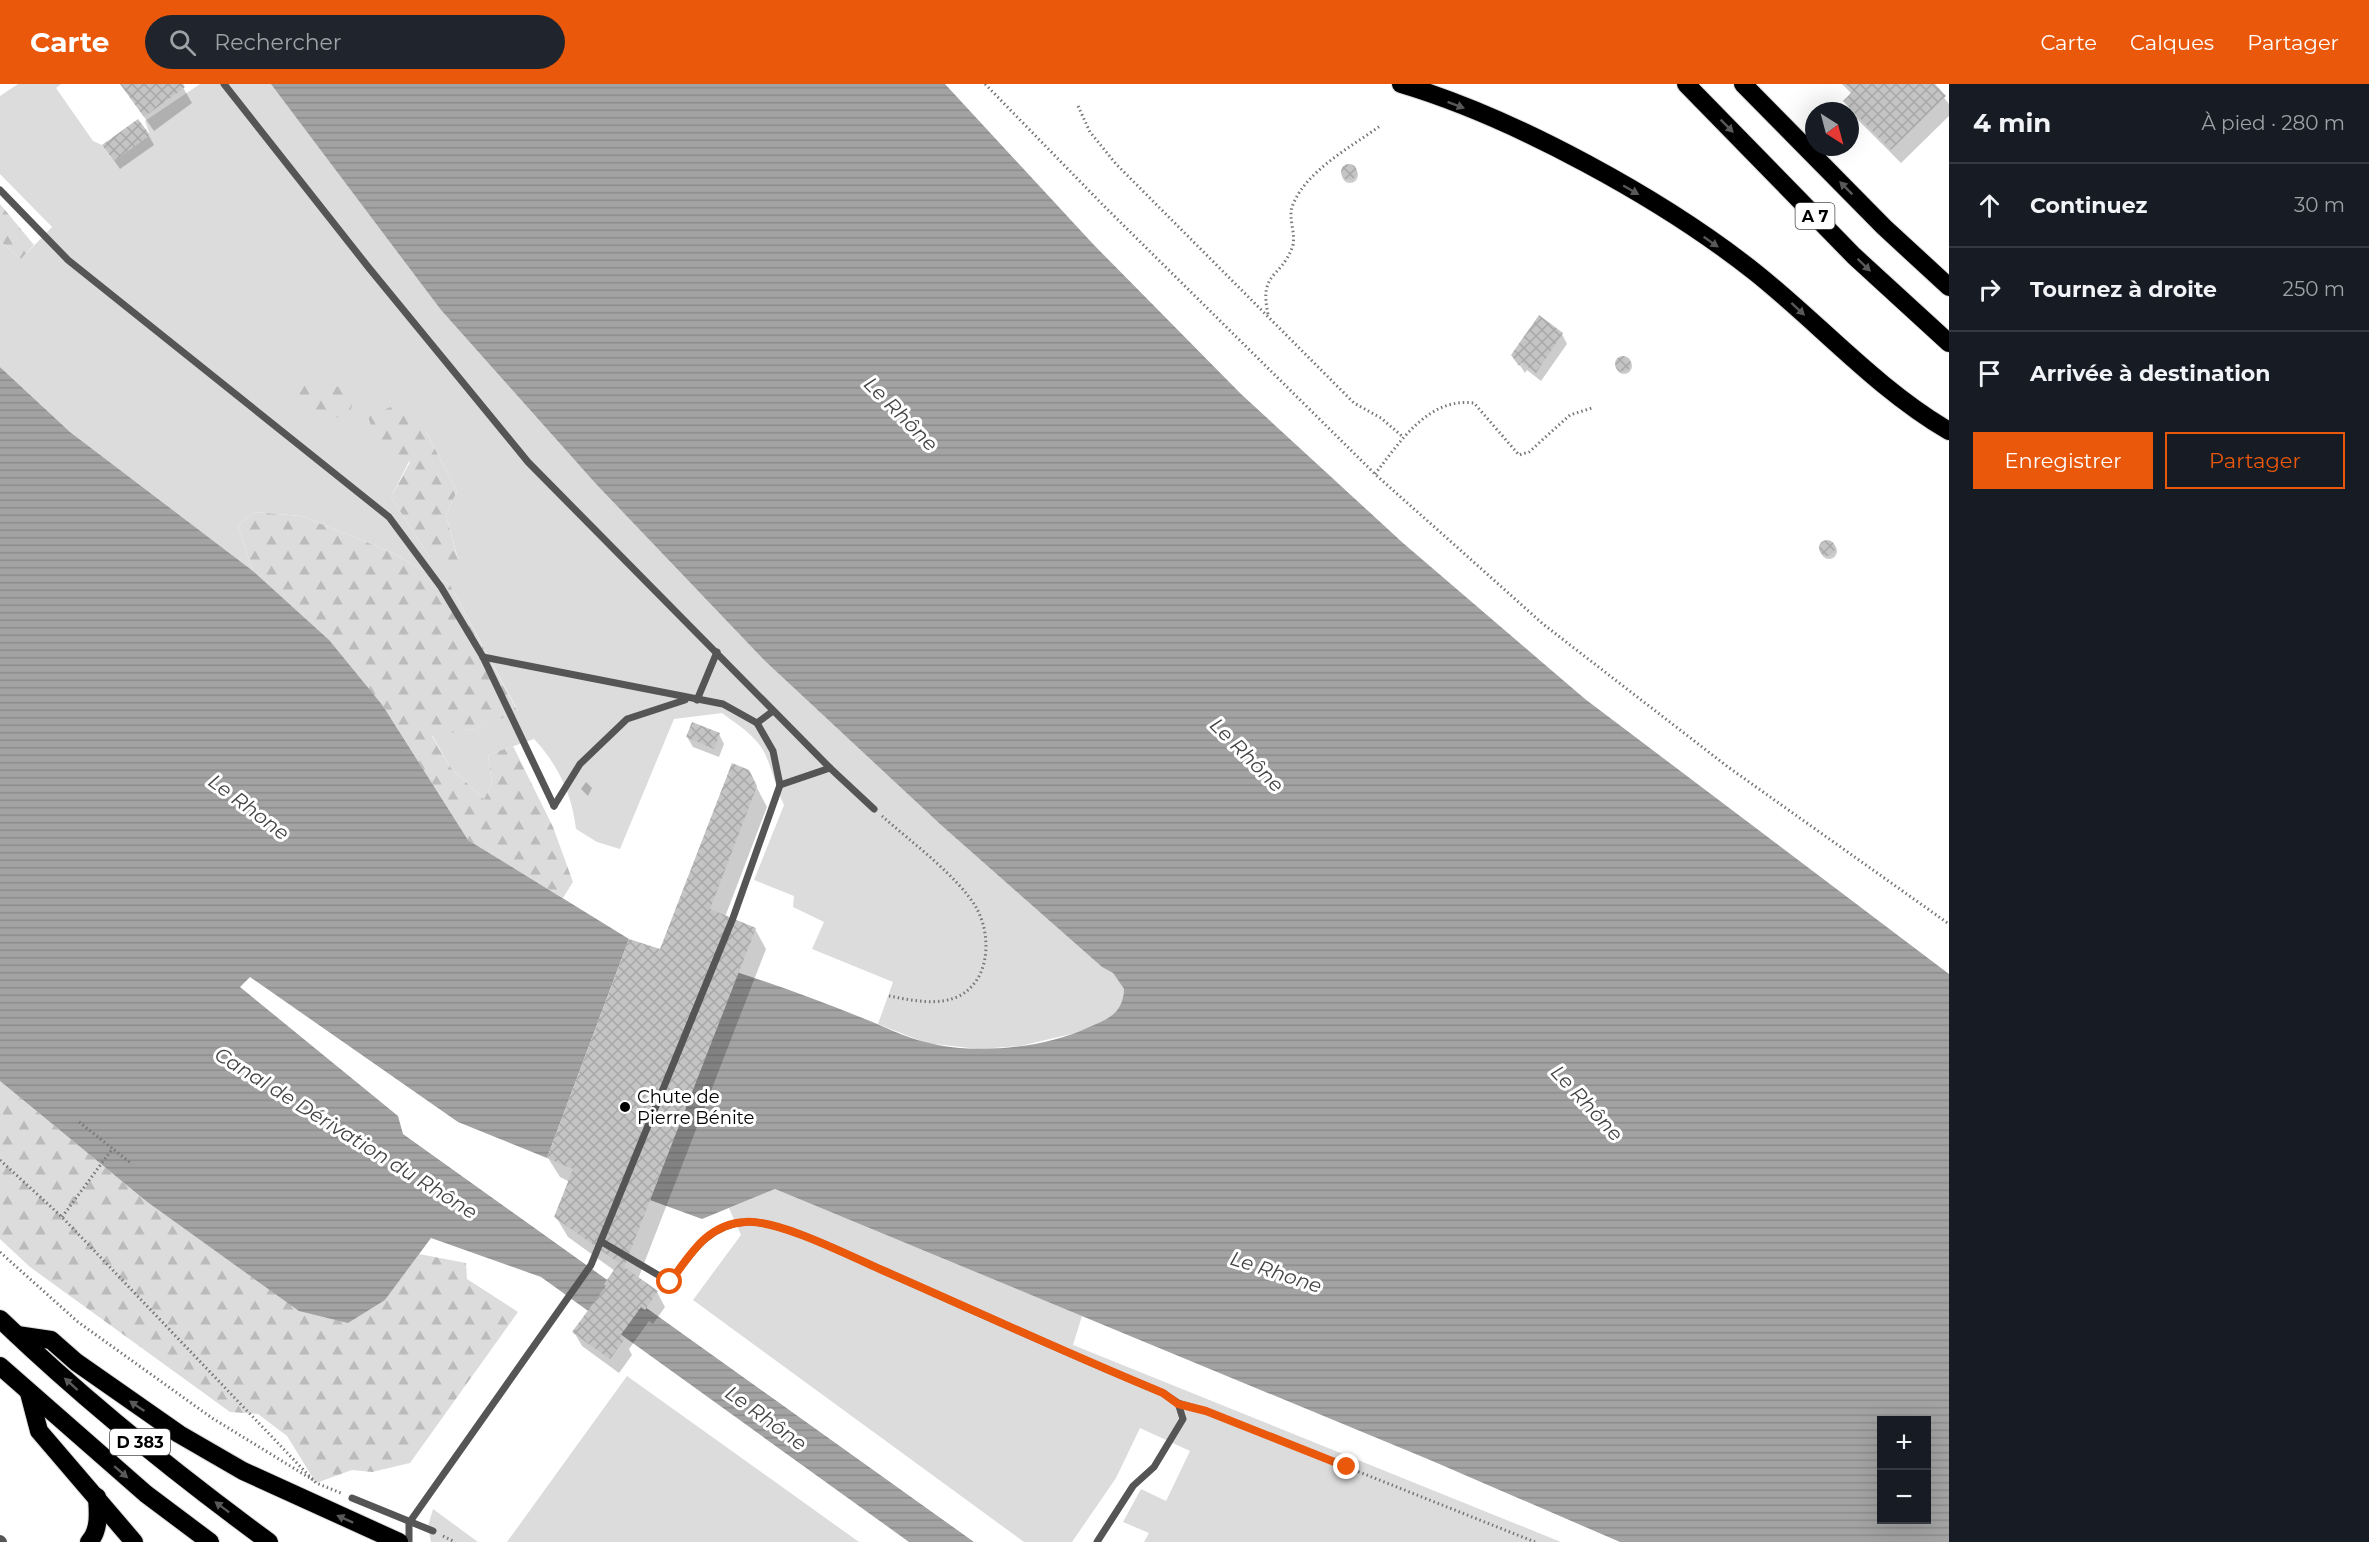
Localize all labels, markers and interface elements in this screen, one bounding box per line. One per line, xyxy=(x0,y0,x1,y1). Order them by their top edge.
search box xyxy=(145,15,565,69)
text: Carte xyxy=(30,25,109,59)
icon: search xyxy=(166,26,199,59)
text: Rechercher xyxy=(214,29,342,56)
text: Carte xyxy=(2040,30,2097,55)
text: Calques xyxy=(2130,30,2214,55)
text: Partager xyxy=(2247,30,2339,55)
one-way arrow xyxy=(1447,100,1465,110)
north arrow xyxy=(1805,102,1859,156)
text: 4 min xyxy=(1973,107,2051,139)
text: À pied · 280 m xyxy=(2202,111,2345,135)
one-way arrow xyxy=(1720,118,1734,133)
one-way arrow xyxy=(1840,182,1854,196)
one-way arrow xyxy=(1623,185,1640,195)
icon: ahead xyxy=(1973,189,2006,222)
text: Continuez xyxy=(2030,192,2147,219)
text: 30 m xyxy=(2294,193,2345,217)
road number: A 7 xyxy=(1796,203,1834,229)
one-way arrow xyxy=(1703,236,1719,248)
one-way arrow xyxy=(1856,258,1871,272)
icon: right xyxy=(1973,273,2006,306)
text: Tournez à droite xyxy=(2030,276,2217,303)
text: 250 m xyxy=(2283,277,2345,301)
one-way arrow xyxy=(1791,302,1806,316)
icon: arrive xyxy=(1973,357,2006,390)
text: Arrivée à destination xyxy=(2030,360,2270,387)
water label: Le Rhône xyxy=(859,372,943,456)
button: Enregistrer xyxy=(1973,432,2153,489)
button: Partager xyxy=(2165,432,2345,489)
water label: Le Rhône xyxy=(1205,713,1289,797)
water label: Le Rhone xyxy=(204,769,294,845)
water label: Canal de Dérivation du Rhône xyxy=(210,1042,482,1224)
water label: Le Rhône xyxy=(1546,1060,1628,1146)
place label: Chute de Pierre Bénite xyxy=(637,1086,755,1129)
marker: Chute de Pierre Bénite xyxy=(618,1100,632,1114)
water label: Le Rhone xyxy=(1227,1246,1325,1298)
route start xyxy=(656,1268,682,1294)
one-way arrow xyxy=(64,1378,79,1391)
water label: Le Rhône xyxy=(720,1380,812,1456)
one-way arrow xyxy=(129,1401,145,1412)
map controls xyxy=(1877,1416,1931,1524)
button: + xyxy=(1877,1416,1931,1470)
road number: D 383 xyxy=(110,1429,170,1455)
route end xyxy=(1333,1453,1359,1479)
one-way arrow xyxy=(113,1466,129,1479)
button: − xyxy=(1877,1470,1931,1524)
one-way arrow xyxy=(214,1501,230,1513)
one-way arrow xyxy=(337,1514,354,1523)

